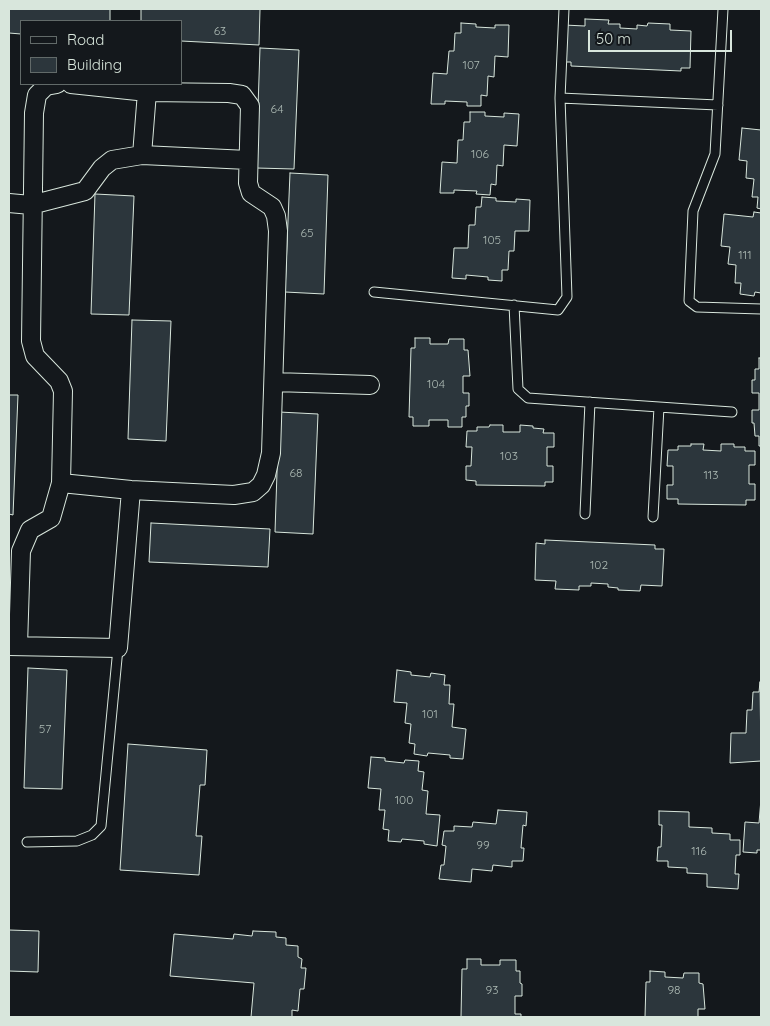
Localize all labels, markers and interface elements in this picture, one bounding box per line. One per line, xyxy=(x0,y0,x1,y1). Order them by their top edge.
legend xyxy=(20,20,182,85)
scale bar xyxy=(590,20,734,52)
house number: 63 xyxy=(214,24,226,38)
text: 50 m xyxy=(596,29,631,48)
text: Road xyxy=(67,30,104,49)
text: Building xyxy=(67,55,122,74)
house number: 107 xyxy=(462,58,480,72)
house number: 64 xyxy=(271,102,283,116)
house number: 106 xyxy=(471,147,489,161)
house number: 65 xyxy=(301,226,313,240)
house number: 105 xyxy=(483,233,501,247)
house number: 111 xyxy=(738,248,752,262)
house number: 104 xyxy=(427,377,445,391)
house number: 103 xyxy=(500,449,518,463)
house number: 68 xyxy=(290,466,302,480)
house number: 113 xyxy=(703,468,719,482)
house number: 102 xyxy=(590,558,608,572)
house number: 101 xyxy=(422,707,438,721)
house number: 57 xyxy=(39,722,51,736)
house number: 100 xyxy=(395,793,413,807)
house number: 99 xyxy=(476,838,490,852)
house number: 116 xyxy=(691,844,707,858)
house number: 93 xyxy=(486,983,498,997)
house number: 98 xyxy=(667,983,681,997)

